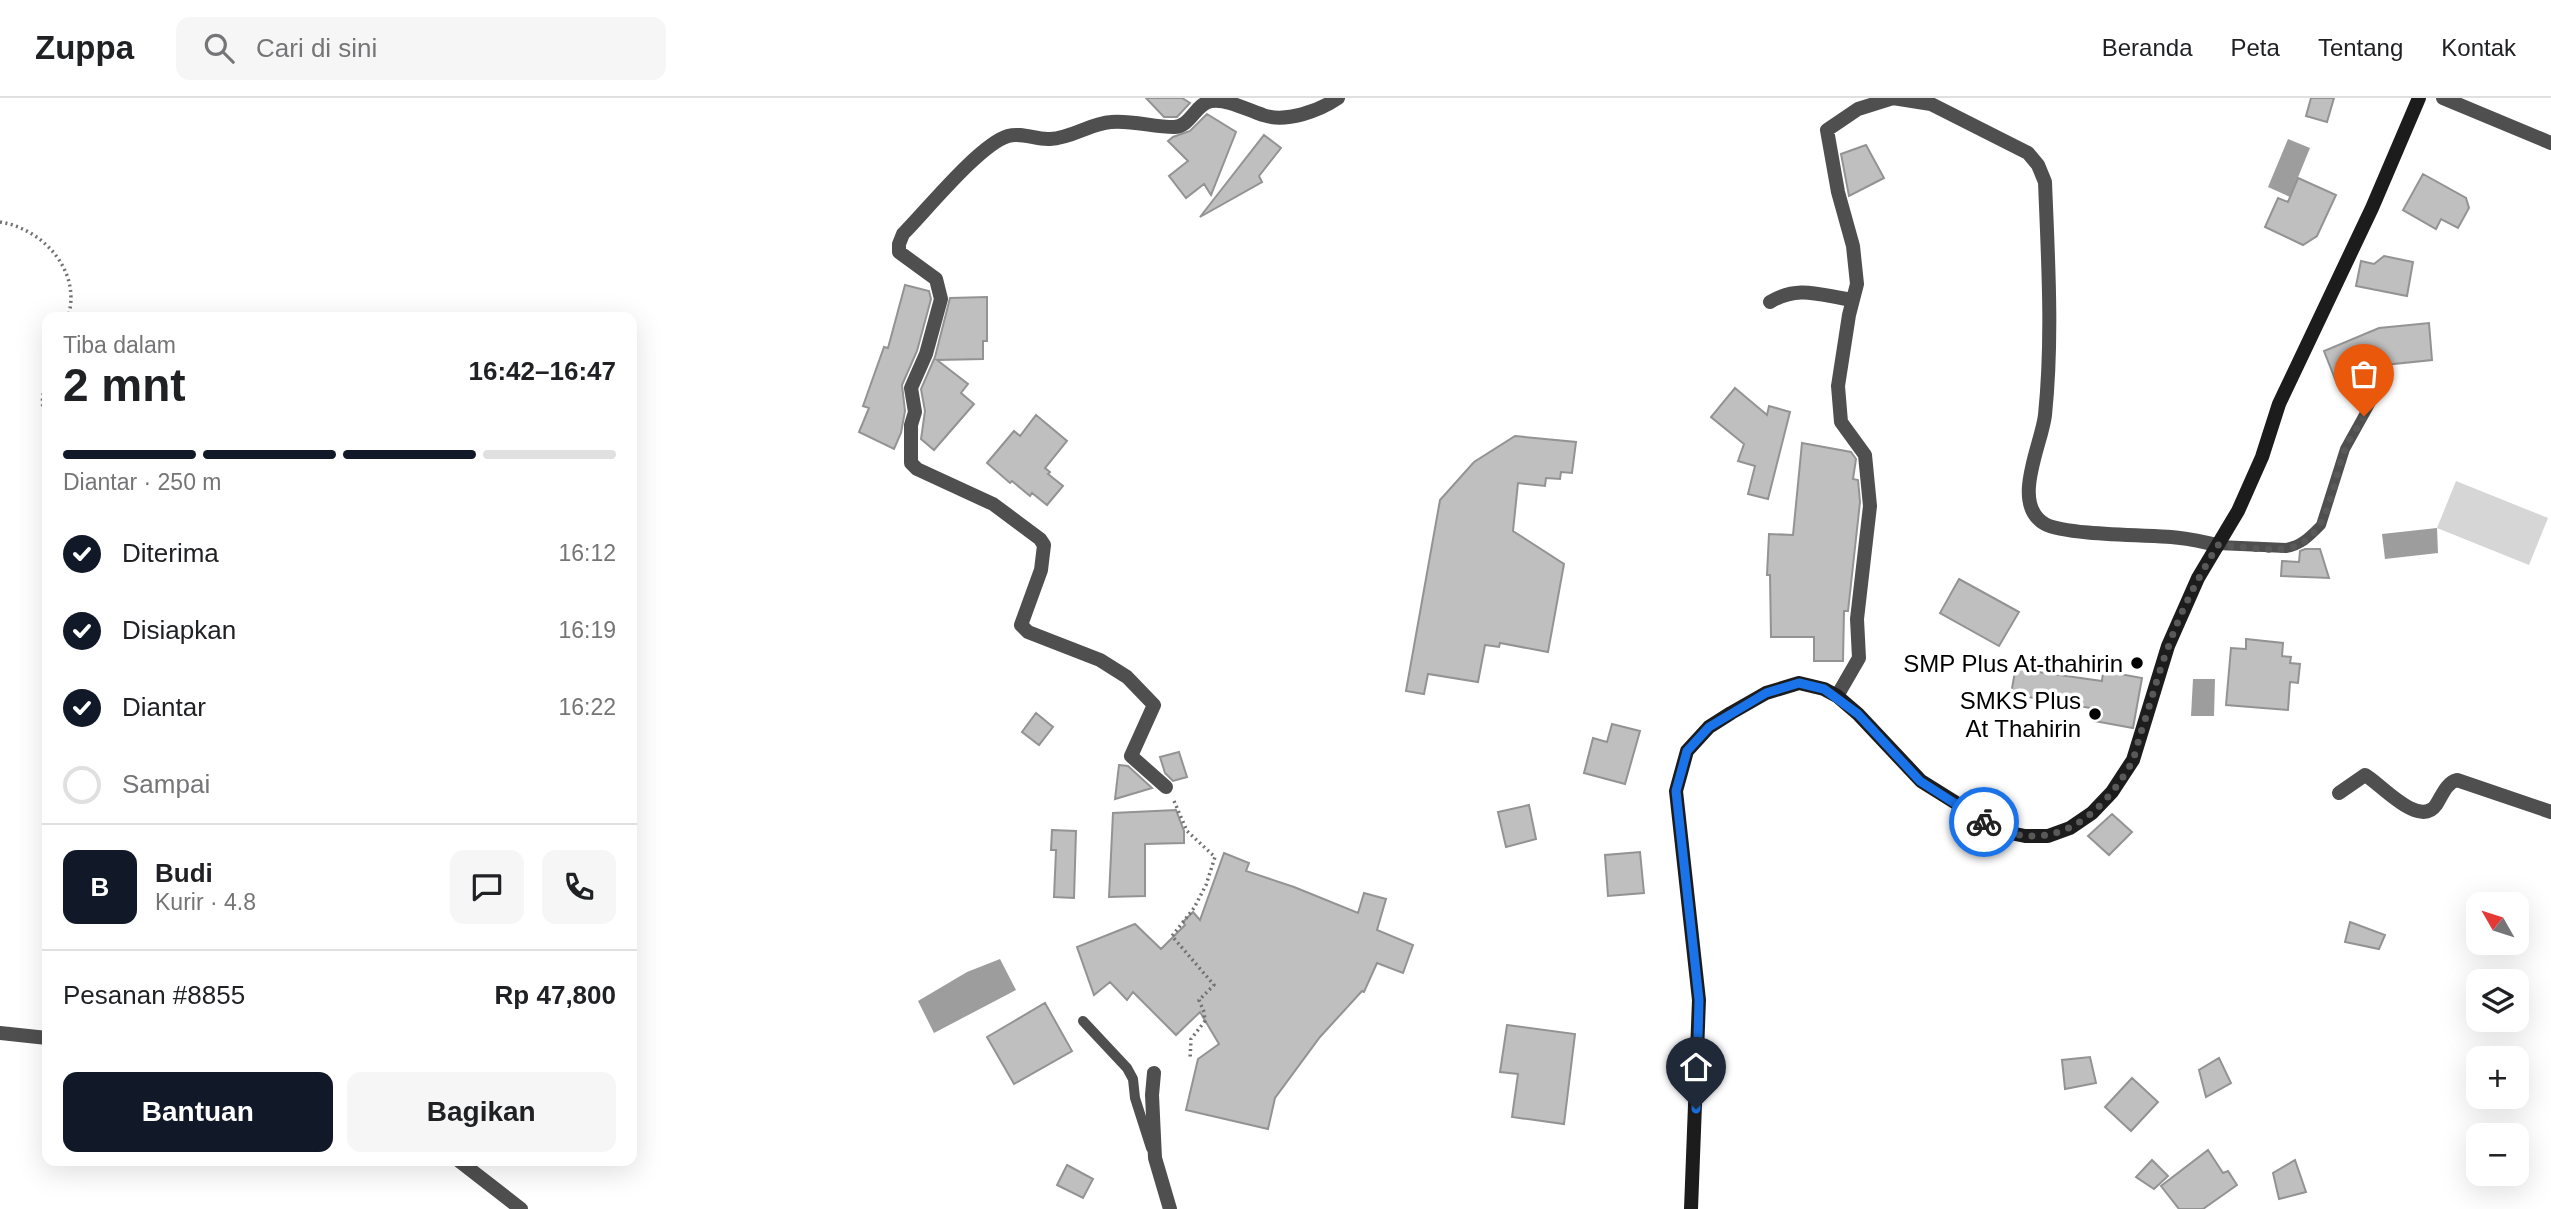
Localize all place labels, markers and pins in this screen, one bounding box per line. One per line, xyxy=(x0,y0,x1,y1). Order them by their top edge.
pin xyxy=(2334,344,2394,416)
place label: SMP Plus At-thahirin xyxy=(1903,650,2123,677)
marker: SMP Plus At-thahirin xyxy=(2129,655,2145,671)
place label: SMKS Plus At Thahirin xyxy=(1960,687,2081,742)
marker: SMKS Plus At Thahirin xyxy=(2087,706,2103,722)
pin xyxy=(1666,1037,1726,1109)

